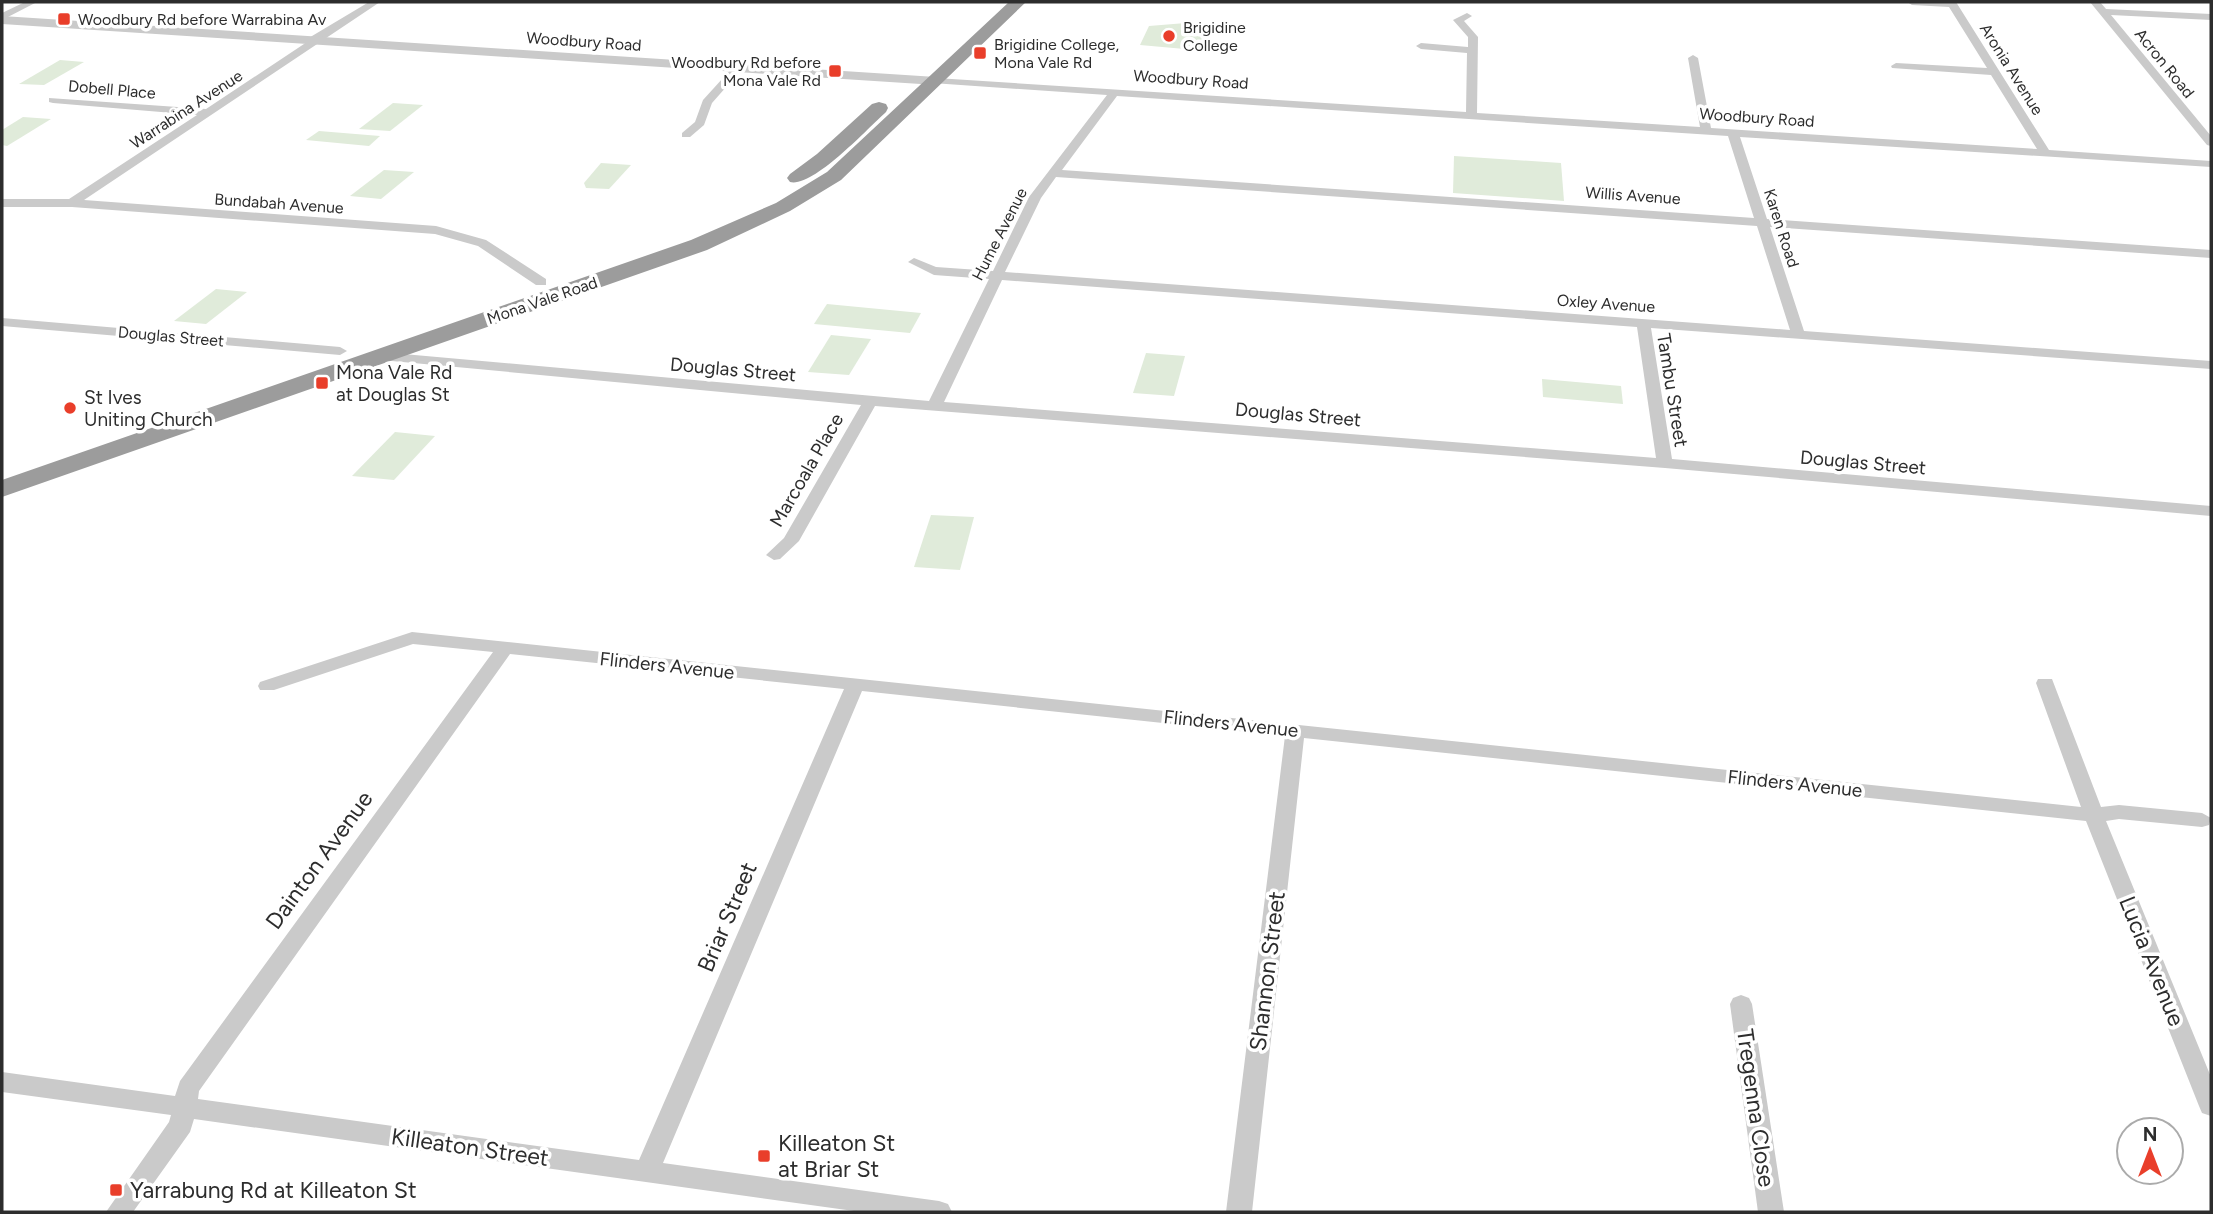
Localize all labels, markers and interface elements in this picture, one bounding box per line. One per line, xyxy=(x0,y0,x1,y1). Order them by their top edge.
place label: Woodbury Rd before Warrabina Av xyxy=(78,10,327,29)
marker: Woodbury Rd before Warrabina Av xyxy=(56,11,72,27)
place label: Brigidine College xyxy=(1183,18,1246,55)
street label: Aronia Avenue xyxy=(1976,20,2047,119)
street label: Acron Road xyxy=(2131,25,2198,102)
street label: Woodbury Road xyxy=(526,28,642,55)
marker: Brigidine College xyxy=(1161,28,1177,44)
place label: Brigidine College, Mona Vale Rd xyxy=(994,35,1119,72)
marker: Brigidine College, Mona Vale Rd xyxy=(972,45,988,61)
place label: Woodbury Rd before Mona Vale Rd xyxy=(672,53,821,90)
marker: Woodbury Rd before Mona Vale Rd xyxy=(827,63,843,79)
street label: Warrabina Avenue xyxy=(127,66,246,153)
street label: Woodbury Road xyxy=(1133,66,1249,93)
street label: Dobell Place xyxy=(67,76,157,103)
street label: Woodbury Road xyxy=(1699,104,1815,131)
street label: Willis Avenue xyxy=(1585,183,1681,208)
street label: Hume Avenue xyxy=(968,185,1031,284)
street label: Karen Road xyxy=(1760,186,1803,270)
street label: Bundabah Avenue xyxy=(214,189,345,218)
street label: Mona Vale Road xyxy=(484,273,600,328)
street label: Oxley Avenue xyxy=(1556,291,1656,316)
street label: Douglas Street xyxy=(117,322,225,351)
street label: Tambu Street xyxy=(1652,332,1693,449)
street label: Douglas Street xyxy=(669,353,797,386)
place label: Mona Vale Rd at Douglas St xyxy=(336,361,452,406)
marker: Mona Vale Rd at Douglas St xyxy=(314,375,330,391)
place label: St Ives Uniting Church xyxy=(84,386,213,431)
street label: Douglas Street xyxy=(1234,398,1362,431)
marker: St Ives Uniting Church xyxy=(62,400,78,416)
street label: Marcoala Place xyxy=(765,409,848,531)
street label: Douglas Street xyxy=(1799,446,1927,479)
street label: Flinders Avenue xyxy=(598,647,735,684)
street label: Flinders Avenue xyxy=(1162,705,1299,742)
street label: Flinders Avenue xyxy=(1726,765,1863,802)
street label: Dainton Avenue xyxy=(259,785,379,935)
street label: Briar Street xyxy=(691,858,763,976)
street label: Shannon Street xyxy=(1243,890,1291,1052)
street label: Lucia Avenue xyxy=(2113,892,2191,1030)
street label: Tregenna Close xyxy=(1731,1027,1781,1189)
north arrow xyxy=(2115,1116,2185,1186)
street label: Killeaton Street xyxy=(389,1122,551,1172)
text: N xyxy=(2143,1123,2157,1146)
place label: Killeaton St at Briar St xyxy=(778,1129,895,1183)
marker: Killeaton St at Briar St xyxy=(756,1148,772,1164)
place label: Yarrabung Rd at Killeaton St xyxy=(130,1176,417,1204)
marker: Yarrabung Rd at Killeaton St xyxy=(108,1182,124,1198)

